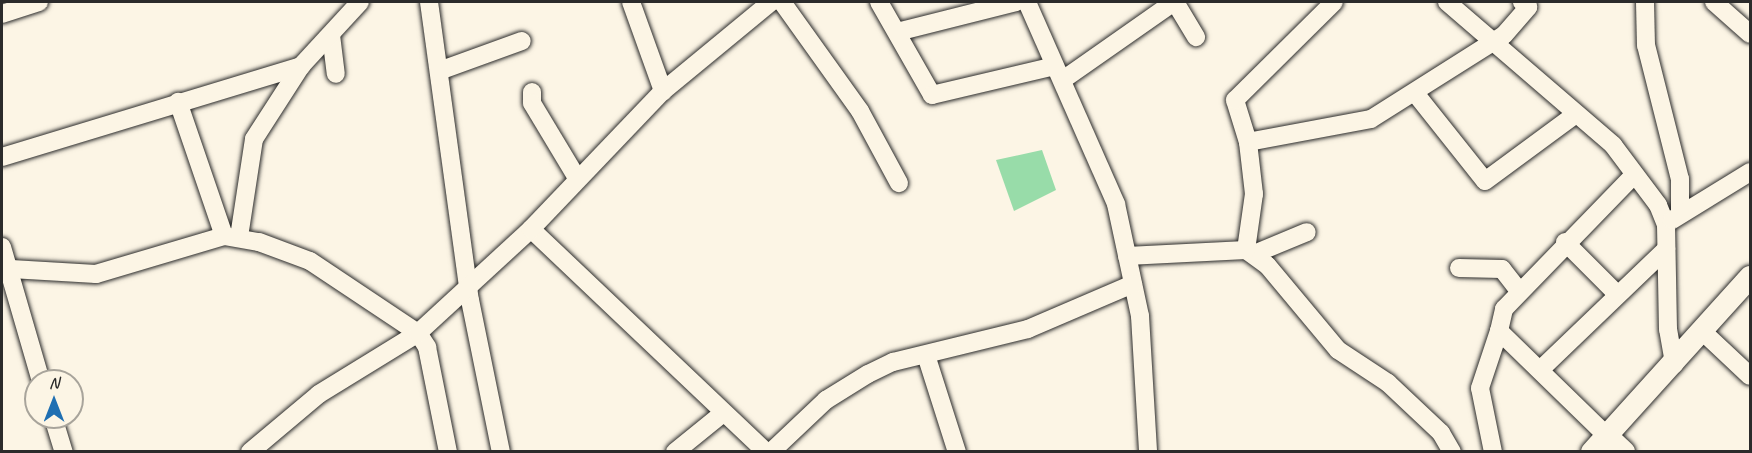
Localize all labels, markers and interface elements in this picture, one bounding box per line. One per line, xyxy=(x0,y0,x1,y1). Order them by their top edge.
north arrow xyxy=(24,369,84,429)
text: N xyxy=(49,373,59,393)

